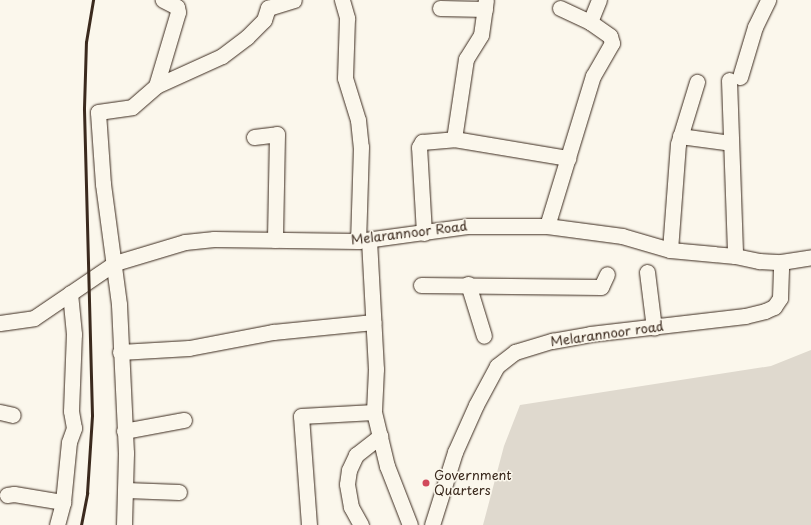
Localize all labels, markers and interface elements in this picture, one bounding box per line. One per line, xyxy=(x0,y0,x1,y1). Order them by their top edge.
street label: Melarannoor Road xyxy=(350,218,468,248)
street label: Melarannoor road xyxy=(550,318,664,350)
place label: Government Quarters xyxy=(434,468,512,499)
marker: Government Quarters xyxy=(421,478,431,488)

